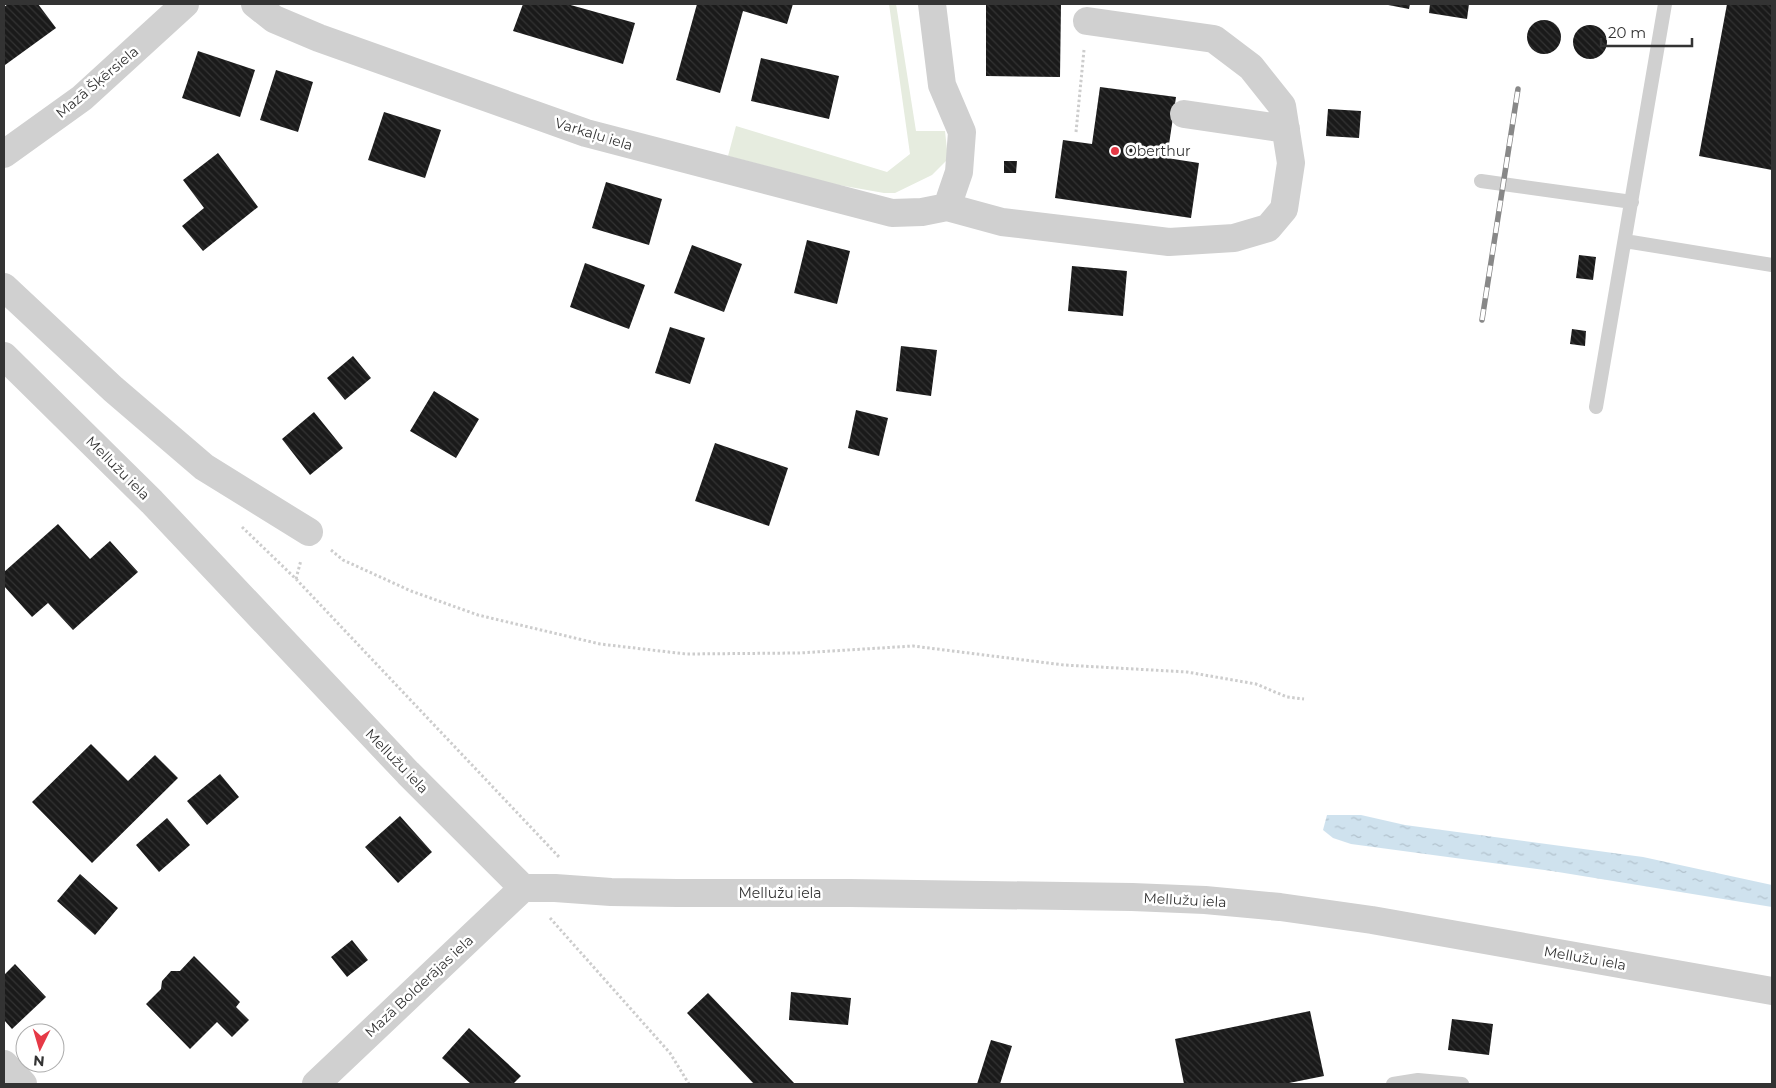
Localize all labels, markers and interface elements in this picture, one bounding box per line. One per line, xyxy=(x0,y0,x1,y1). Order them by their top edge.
scale bar xyxy=(1601,15,1692,47)
text: 20 m xyxy=(1608,23,1646,42)
street label: Mazā Šķērsiela xyxy=(52,42,143,123)
street label: Varkaļu iela xyxy=(553,114,635,155)
place label: Oberthur xyxy=(1125,142,1191,160)
marker: Oberthur xyxy=(1109,145,1121,157)
street label: Mellužu iela xyxy=(82,432,154,504)
street label: Mellužu iela xyxy=(362,725,432,797)
street label: Mellužu iela xyxy=(738,884,822,902)
street label: Mellužu iela xyxy=(1143,889,1227,911)
street label: Mazā Bolderājas iela xyxy=(361,931,477,1041)
street label: Mellužu iela xyxy=(1542,942,1628,974)
north arrow xyxy=(15,1023,65,1073)
text: N xyxy=(32,1051,45,1070)

